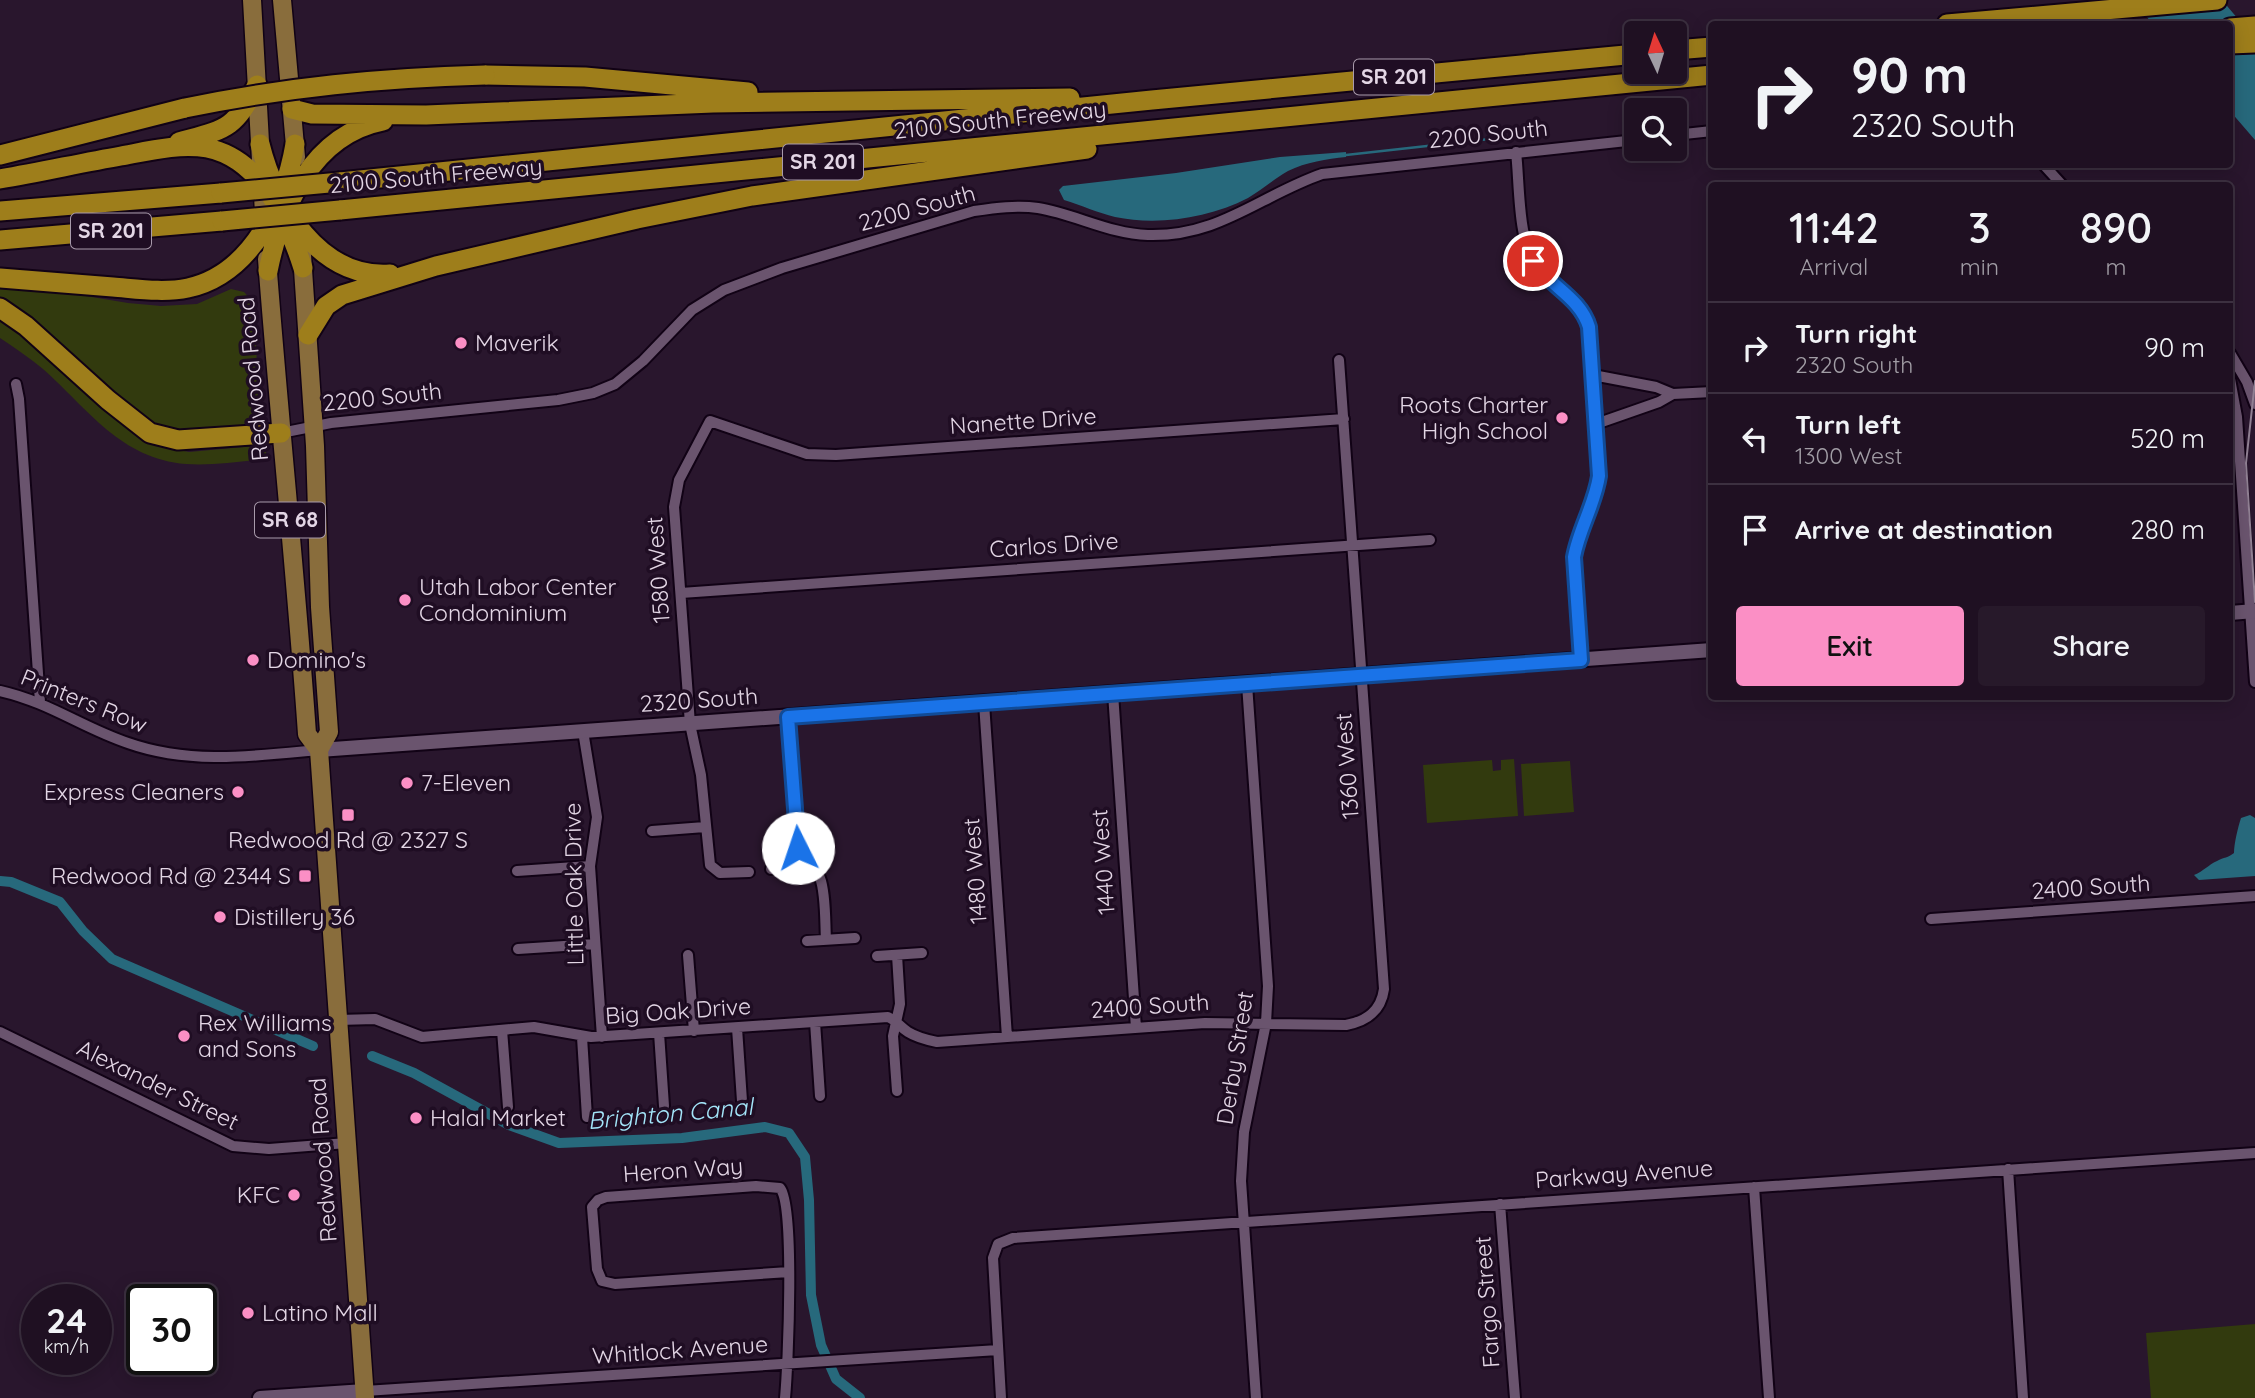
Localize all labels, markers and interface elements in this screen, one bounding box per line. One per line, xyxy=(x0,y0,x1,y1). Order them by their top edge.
north arrow xyxy=(1624,21,1687,84)
map controls xyxy=(1624,21,1687,161)
text: 90 m xyxy=(1851,44,1968,105)
icon: right xyxy=(1736,49,1827,140)
road number: SR 201 xyxy=(1354,60,1434,94)
street label: 2100 South Freeway xyxy=(892,94,1108,145)
button: search xyxy=(1624,98,1687,161)
text: 2320 South xyxy=(1851,105,2016,145)
street label: 2200 South xyxy=(1427,113,1549,154)
road number: SR 201 xyxy=(783,144,863,180)
street label: 2100 South Freeway xyxy=(328,152,544,199)
street label: 2200 South xyxy=(855,178,979,237)
text: 11:42 xyxy=(1789,201,1879,254)
text: 3 xyxy=(1968,201,1991,254)
text: 890 xyxy=(2080,201,2152,254)
road number: SR 201 xyxy=(71,214,151,248)
pin xyxy=(1503,231,1563,291)
icon: arrive xyxy=(1514,242,1552,280)
text: Arrival xyxy=(1799,252,1868,281)
text: min xyxy=(1960,252,1999,281)
text: m xyxy=(2105,252,2126,281)
street label: Redwood Road xyxy=(231,296,274,462)
text: Turn right xyxy=(1795,317,1917,350)
place label: Maverik xyxy=(475,328,559,357)
icon: right xyxy=(1736,329,1774,367)
text: 90 m xyxy=(2144,331,2205,364)
marker: Maverik xyxy=(453,335,469,351)
text: 2320 South xyxy=(1795,350,1913,379)
street label: 2200 South xyxy=(321,376,443,417)
place label: Roots Charter High School xyxy=(1399,390,1548,445)
street label: Nanette Drive xyxy=(949,401,1097,440)
text: Turn left xyxy=(1795,408,1902,441)
marker: Roots Charter High School xyxy=(1554,410,1570,426)
icon: left xyxy=(1736,420,1774,458)
text: 520 m xyxy=(2130,422,2205,455)
text: 1300 West xyxy=(1795,441,1903,470)
road number: SR 68 xyxy=(255,503,325,538)
icon: arrive xyxy=(1736,511,1774,549)
text: Arrive at destination xyxy=(1795,513,2053,546)
text: 280 m xyxy=(2130,513,2205,546)
street label: 1580 West xyxy=(639,516,676,624)
street label: Carlos Drive xyxy=(989,526,1119,563)
place label: Utah Labor Center Condominium xyxy=(419,572,617,627)
marker: Utah Labor Center Condominium xyxy=(397,592,413,608)
button: Exit xyxy=(1736,606,1964,686)
button: Share xyxy=(1978,606,2205,686)
place label: Domino's xyxy=(267,645,366,674)
marker: Domino's xyxy=(245,652,261,668)
street label: Printers Row xyxy=(17,662,152,739)
street label: 2320 South xyxy=(639,681,759,718)
street label: 1360 West xyxy=(1328,712,1365,820)
place label: 7-Eleven xyxy=(421,768,511,797)
marker: 7-Eleven xyxy=(399,775,415,791)
place label: Express Cleaners xyxy=(44,777,224,806)
marker: Express Cleaners xyxy=(230,784,246,800)
street label: Little Oak Drive xyxy=(558,802,589,966)
marker: Redwood Rd @ 2327 S xyxy=(340,807,356,823)
street label: 1440 West xyxy=(1084,808,1121,916)
position arrow xyxy=(761,811,835,885)
street label: 1480 West xyxy=(956,817,993,925)
place label: Redwood Rd @ 2327 S xyxy=(228,825,468,854)
place label: Redwood Rd @ 2344 S xyxy=(51,861,291,890)
marker: Redwood Rd @ 2344 S xyxy=(297,868,313,884)
street label: 2400 South xyxy=(2031,868,2151,905)
place label: Distillery 36 xyxy=(234,902,355,931)
marker: Distillery 36 xyxy=(212,909,228,925)
street label: 2400 South xyxy=(1090,987,1210,1024)
street label: Derby Street xyxy=(1210,989,1259,1127)
street label: Big Oak Drive xyxy=(604,991,752,1030)
place label: Rex Williams and Sons xyxy=(198,1008,332,1063)
marker: Rex Williams and Sons xyxy=(176,1028,192,1044)
street label: Alexander Street xyxy=(73,1033,244,1136)
street label: Redwood Road xyxy=(302,1077,343,1243)
water label: Brighton Canal xyxy=(586,1091,756,1135)
place label: Halal Market xyxy=(430,1103,566,1132)
marker: Halal Market xyxy=(408,1110,424,1126)
street label: Heron Way xyxy=(622,1151,744,1188)
street label: Parkway Avenue xyxy=(1534,1153,1714,1194)
place label: KFC xyxy=(237,1180,280,1209)
marker: KFC xyxy=(286,1187,302,1203)
street label: Fargo Street xyxy=(1467,1235,1506,1369)
speed limit sign: 30 xyxy=(126,1284,217,1375)
text: 24 xyxy=(46,1298,87,1342)
place label: Latino Mall xyxy=(262,1298,378,1327)
marker: Latino Mall xyxy=(240,1305,256,1321)
street label: Whitlock Avenue xyxy=(591,1329,769,1370)
text: km/h xyxy=(44,1335,89,1358)

